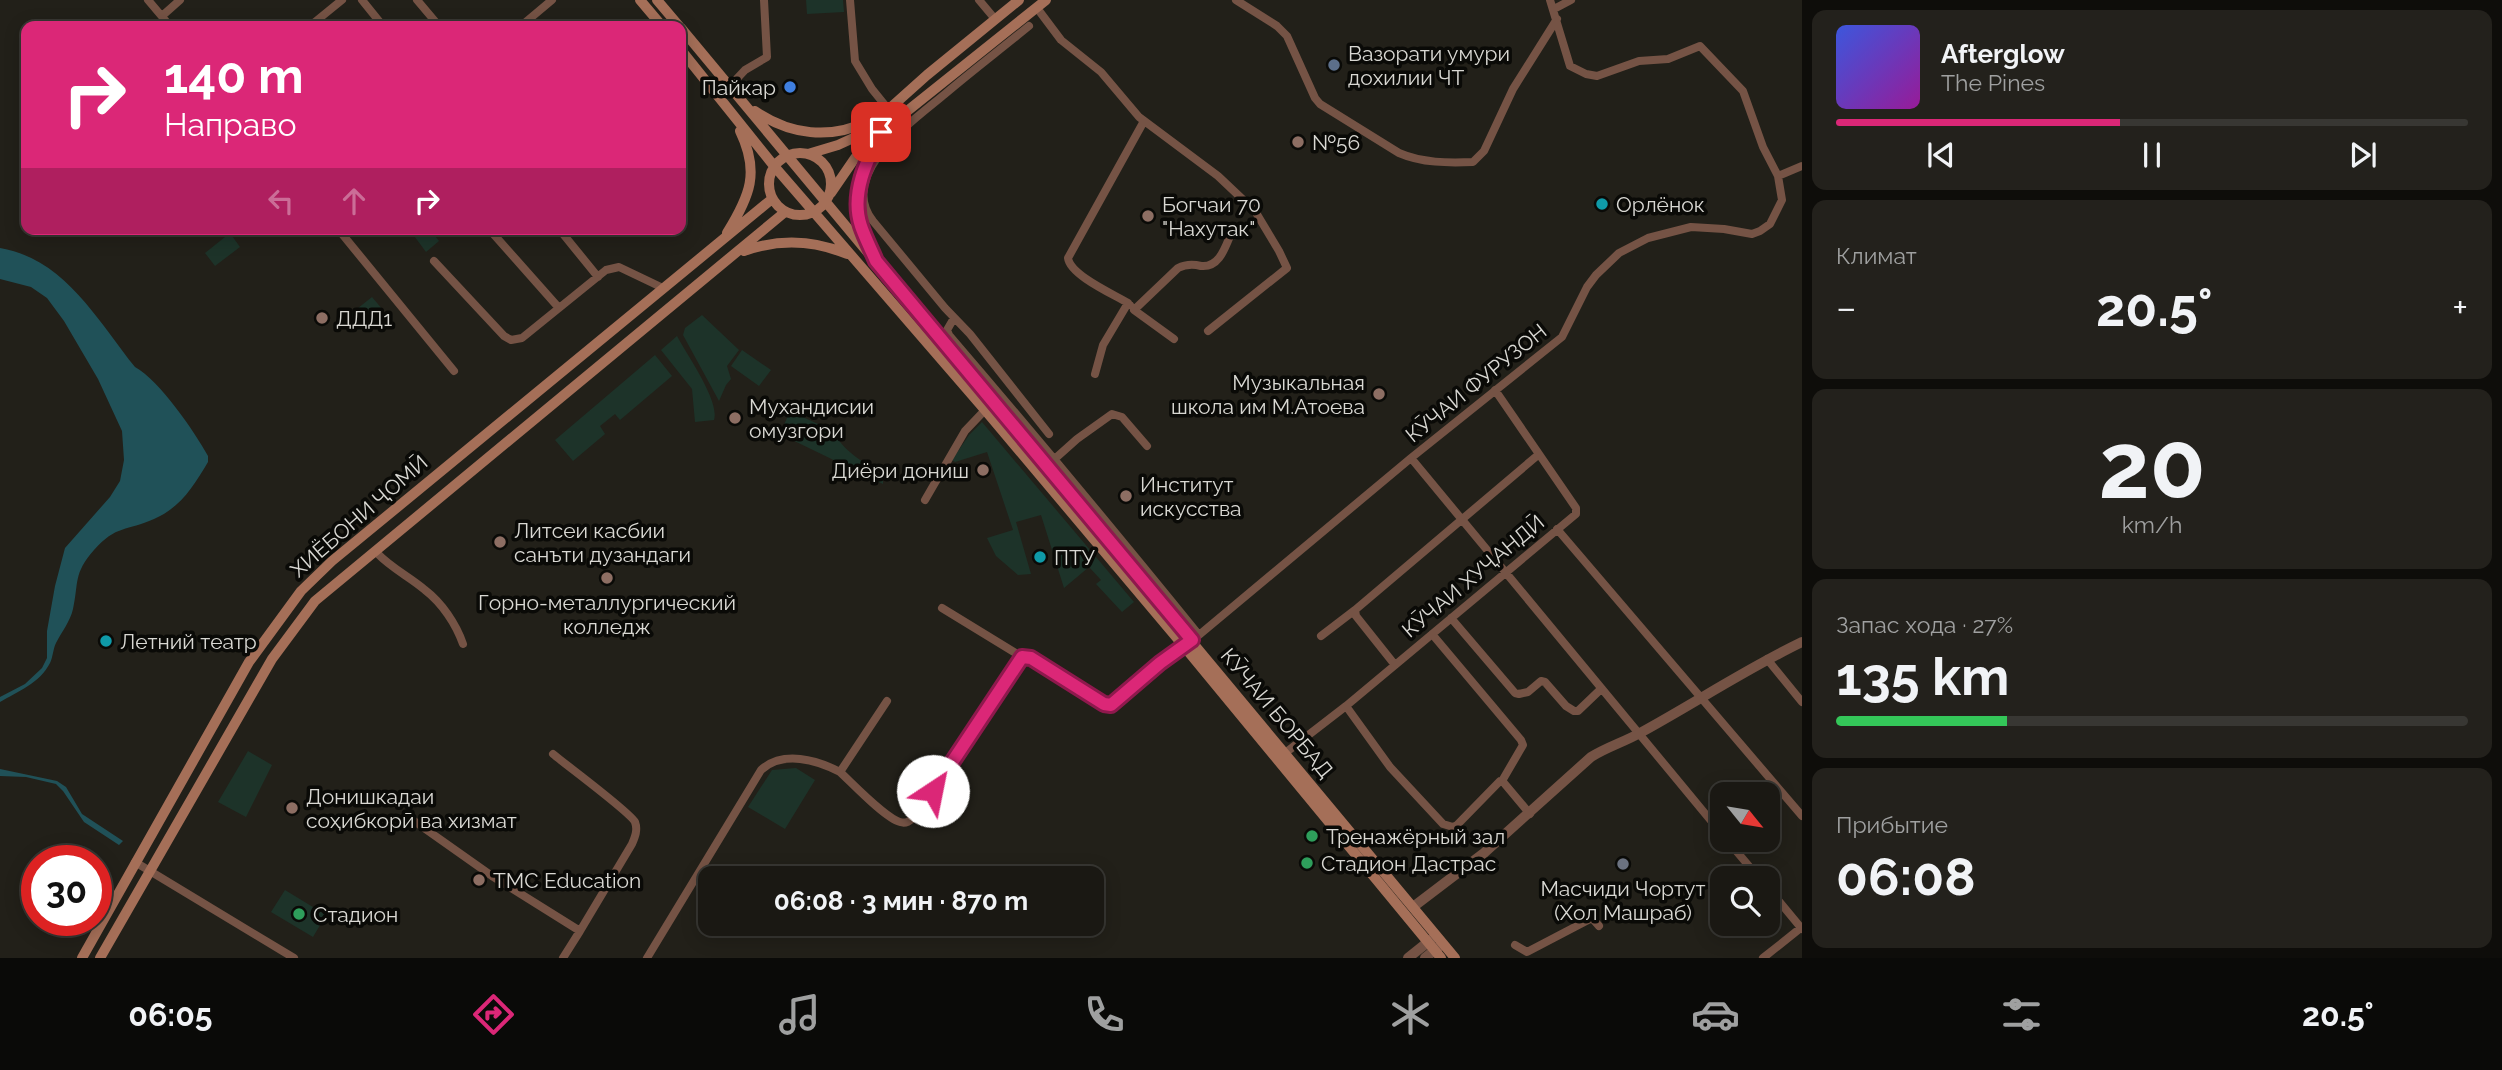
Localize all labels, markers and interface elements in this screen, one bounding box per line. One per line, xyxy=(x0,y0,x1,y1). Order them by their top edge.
text: Afterglow xyxy=(1941,39,2065,69)
place label: Вазорати умури дохилии ЧТ xyxy=(1348,41,1510,90)
text: 140 m xyxy=(164,47,304,104)
icon: right xyxy=(49,49,140,140)
marker: Вазорати умури дохилии ЧТ xyxy=(1326,57,1342,73)
text: The Pines xyxy=(1941,69,2045,96)
place label: Пайкар xyxy=(702,75,776,100)
marker: Пайкар xyxy=(782,79,798,95)
pin xyxy=(851,102,911,162)
text: Направо xyxy=(164,106,296,143)
icon: arrive xyxy=(862,113,900,151)
place label: №56 xyxy=(1312,130,1360,155)
marker: №56 xyxy=(1290,134,1306,150)
icon: previous xyxy=(1922,136,1960,174)
icon: pause xyxy=(2133,136,2171,174)
icon: next xyxy=(2344,136,2382,174)
icon: left xyxy=(262,182,300,220)
icon: ahead xyxy=(335,182,373,220)
icon: right xyxy=(408,182,446,220)
place label: Богчаи 70 "Нахутак" xyxy=(1162,192,1261,241)
place label: Орлёнок xyxy=(1616,192,1705,217)
marker: Орлёнок xyxy=(1594,196,1610,212)
marker: Богчаи 70 "Нахутак" xyxy=(1140,208,1156,224)
text: Климат xyxy=(1836,242,1917,269)
text: 20.5° xyxy=(2096,277,2213,338)
text: − xyxy=(1836,285,1856,330)
text: + xyxy=(2452,285,2468,330)
place label: ДДД1 xyxy=(336,306,392,331)
marker: ДДД1 xyxy=(314,310,330,326)
street label: КӮЧАИ ФУРУЗОН xyxy=(1401,319,1551,447)
place label: Музыкальная школа им М.Атоева xyxy=(1171,370,1365,419)
marker: Музыкальная школа им М.Атоева xyxy=(1371,386,1387,402)
place label: Мухандисии омузгори xyxy=(749,394,874,443)
marker: Мухандисии омузгори xyxy=(727,410,743,426)
text: 20 xyxy=(2098,412,2206,519)
street label: ХИЁБОНИ ҶОМӢ xyxy=(285,450,433,582)
place label: Диёри дониш xyxy=(832,458,969,483)
marker: Диёри дониш xyxy=(975,462,991,478)
place label: Институт искусства xyxy=(1140,472,1242,521)
marker: Институт искусства xyxy=(1118,488,1134,504)
street label: КӮЧАИ ХУҶАНДӢ xyxy=(1397,509,1549,643)
text: km/h xyxy=(2122,511,2182,538)
place label: Литсеи касбии санъти дузандаги xyxy=(514,518,691,567)
marker: Литсеи касбии санъти дузандаги xyxy=(492,534,508,550)
place label: ПТУ xyxy=(1054,545,1096,570)
marker: ПТУ xyxy=(1032,549,1048,565)
marker: Горно-металлургический колледж xyxy=(599,570,615,586)
place label: Горно-металлургический колледж xyxy=(478,590,736,639)
text: Запас хода · 27% xyxy=(1836,611,2013,638)
place label: Летний театр xyxy=(120,629,257,654)
marker: Летний театр xyxy=(98,633,114,649)
street label: КӮЧАИ БОРБАД xyxy=(1216,643,1338,783)
text: 135 km xyxy=(1836,646,2009,707)
position arrow xyxy=(896,754,970,828)
north arrow xyxy=(1710,782,1780,852)
map controls xyxy=(1710,782,1780,936)
place label: Донишкадаи соҳибкорӣ ва хизмат xyxy=(306,784,517,833)
marker: Донишкадаи соҳибкорӣ ва хизмат xyxy=(284,800,300,816)
text: Прибытие xyxy=(1836,811,1948,838)
place label: Тренажёрный зал xyxy=(1326,824,1505,849)
marker: Тренажёрный зал xyxy=(1304,828,1320,844)
speed limit sign: 30 xyxy=(21,845,112,936)
text: 06:08 xyxy=(1836,846,1976,907)
place label: Стадион Дастрас xyxy=(1321,851,1496,876)
marker: Стадион Дастрас xyxy=(1299,855,1315,871)
marker: Масчиди Чортут (Хол Машраб) xyxy=(1615,856,1631,872)
button: search xyxy=(1710,866,1780,936)
place label: TMC Education xyxy=(493,868,641,893)
marker: TMC Education xyxy=(471,872,487,888)
place label: Масчиди Чортут (Хол Машраб) xyxy=(1541,876,1706,925)
text: 06:08 · 3 мин · 870 m xyxy=(774,886,1028,916)
place label: Стадион xyxy=(313,902,398,927)
marker: Стадион xyxy=(291,906,307,922)
icon: directions xyxy=(469,990,518,1039)
icon: music xyxy=(775,990,824,1039)
icon: phone xyxy=(1080,990,1129,1039)
icon: climate xyxy=(1386,990,1435,1039)
icon: car xyxy=(1691,990,1740,1039)
icon: filters xyxy=(1997,990,2046,1039)
text: 06:05 xyxy=(128,996,213,1033)
text: 20.5° xyxy=(2302,996,2374,1033)

